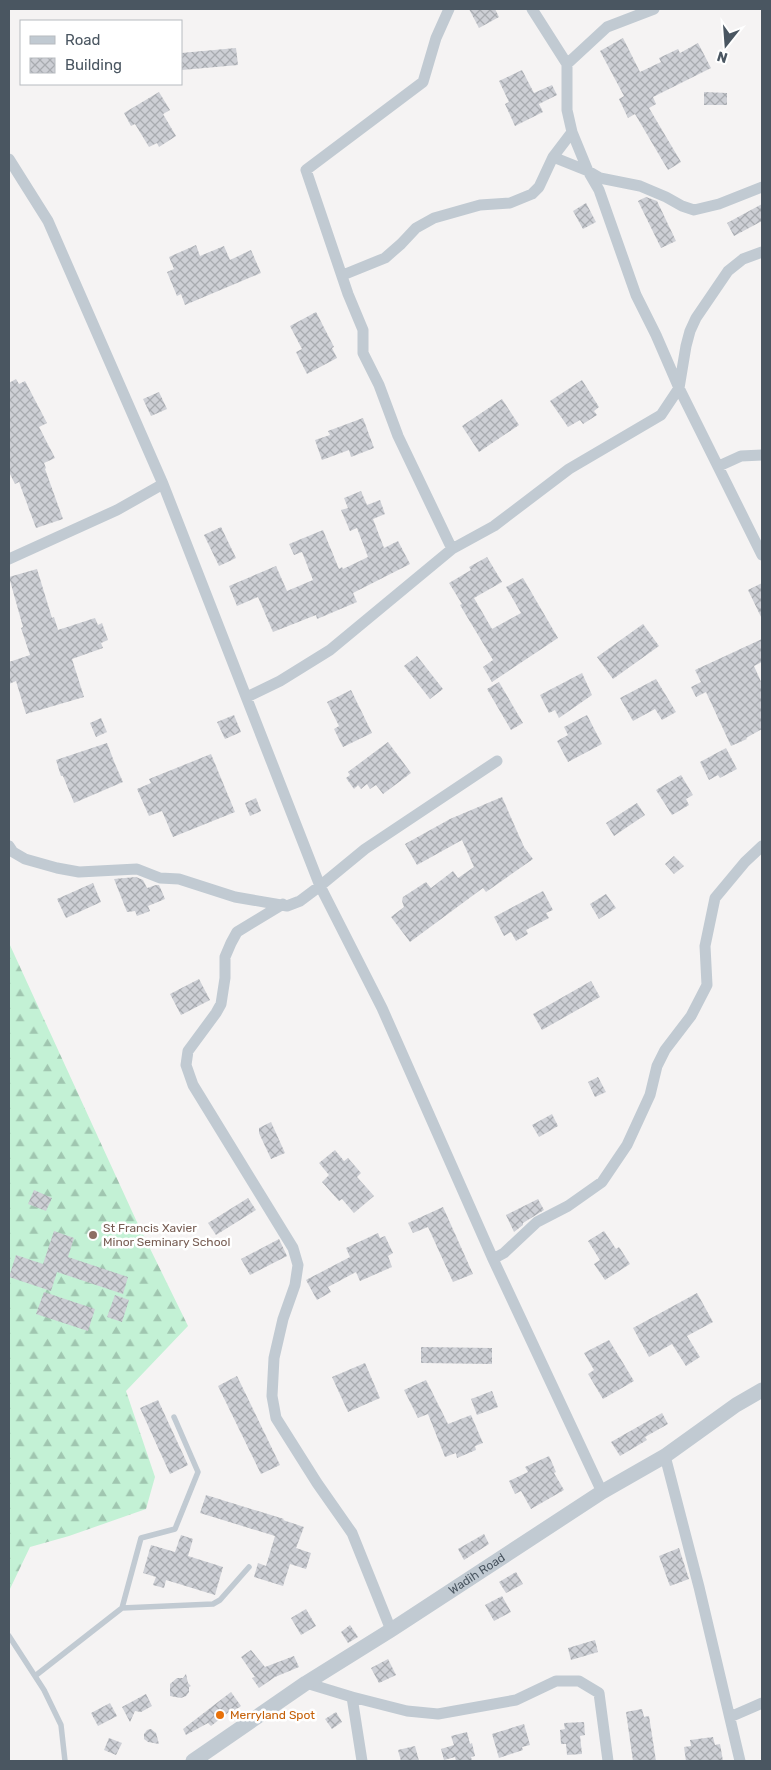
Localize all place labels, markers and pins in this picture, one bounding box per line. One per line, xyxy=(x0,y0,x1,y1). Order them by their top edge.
place label: St Francis Xavier Minor Seminary School xyxy=(103,1221,230,1249)
marker: St Francis Xavier Minor Seminary School xyxy=(87,1229,99,1241)
place label: Merryland Spot xyxy=(230,1708,315,1722)
marker: Merryland Spot xyxy=(214,1709,226,1721)

